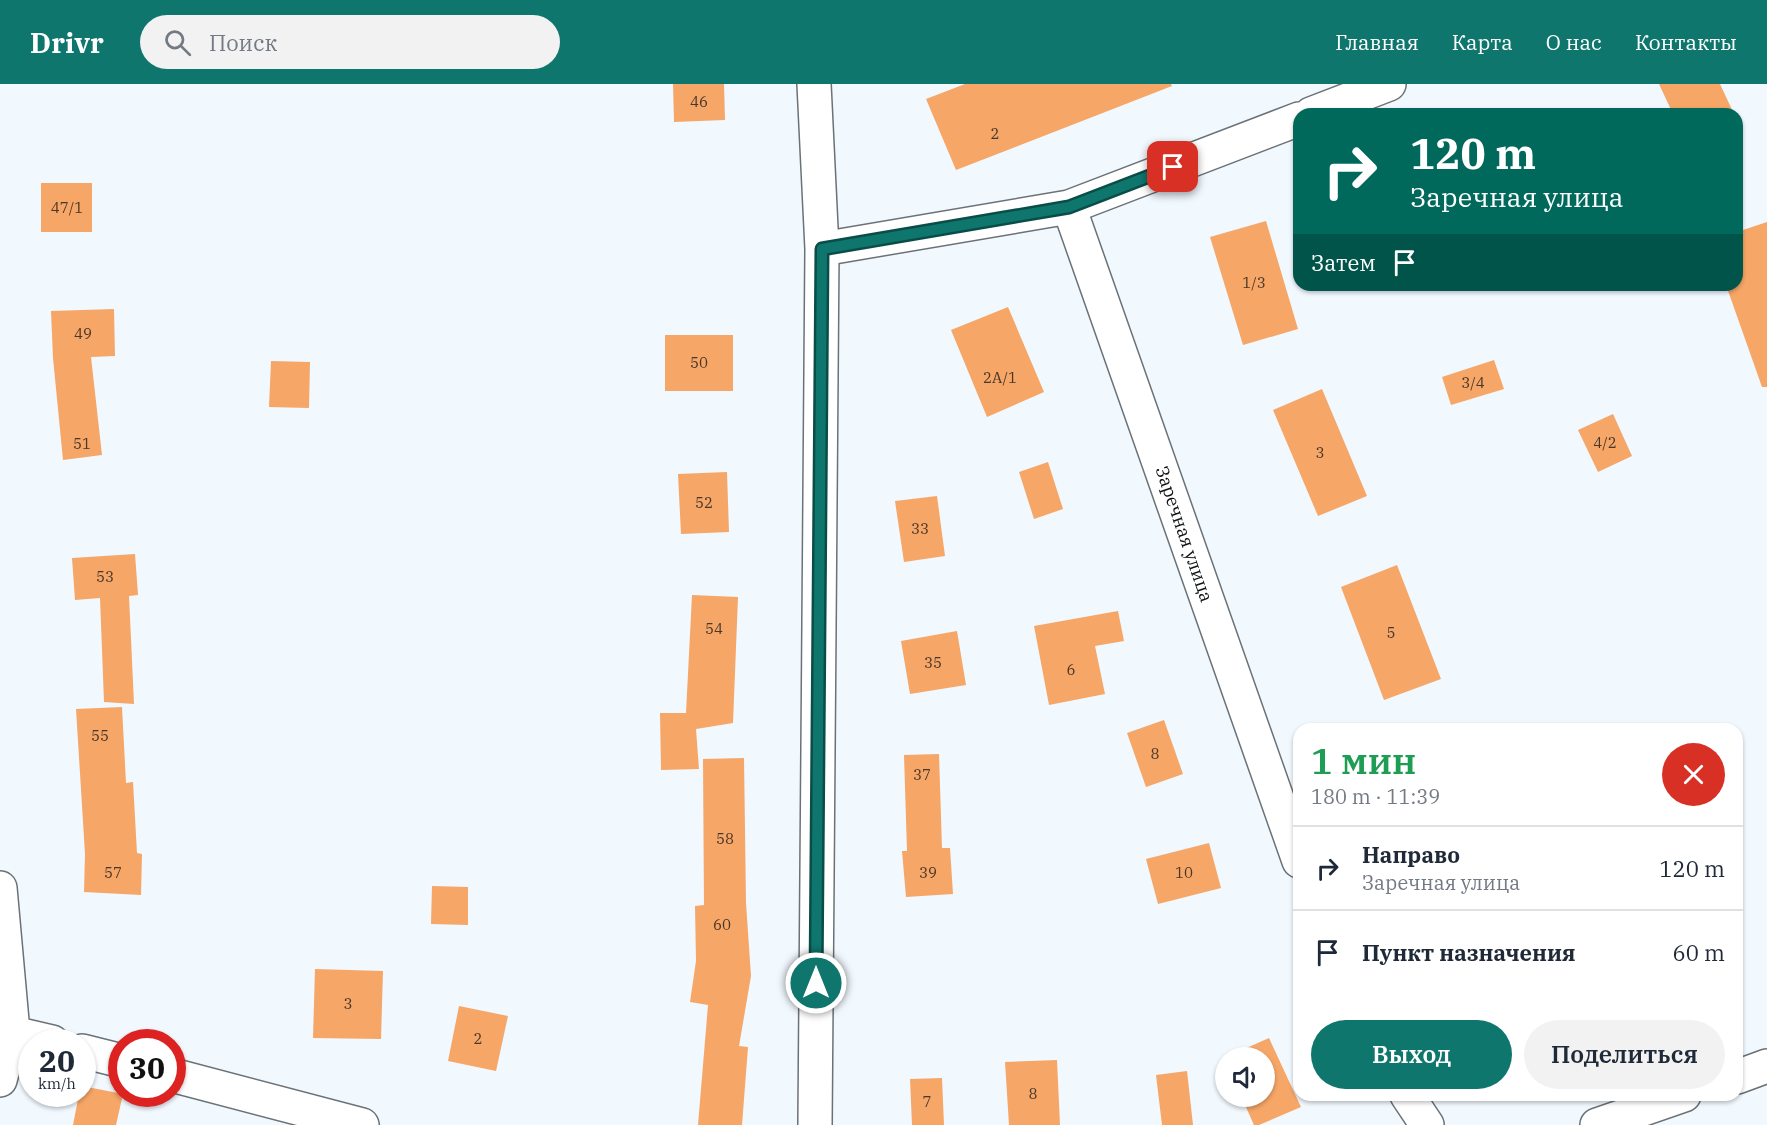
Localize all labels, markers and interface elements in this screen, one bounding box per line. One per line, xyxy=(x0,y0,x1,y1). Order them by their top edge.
search box xyxy=(140,15,560,69)
text: Drivr xyxy=(30,24,104,61)
icon: search xyxy=(161,26,194,59)
text: Поиск xyxy=(209,28,277,57)
text: Главная xyxy=(1335,28,1419,56)
text: Карта xyxy=(1452,28,1513,56)
text: О нас xyxy=(1546,28,1602,56)
text: Контакты xyxy=(1635,28,1737,56)
house number: 46 xyxy=(690,92,708,111)
house number: 2 xyxy=(990,124,1000,143)
text: 120 m xyxy=(1410,126,1536,181)
icon: right xyxy=(1311,132,1389,210)
pin xyxy=(1147,141,1198,192)
icon: arrive xyxy=(1156,150,1189,183)
text: Заречная улица xyxy=(1410,179,1623,214)
house number: 47/1 xyxy=(51,198,83,217)
icon: arrive xyxy=(1388,246,1421,279)
text: Затем xyxy=(1311,248,1376,277)
house number: 1/3 xyxy=(1242,273,1266,292)
house number: 49 xyxy=(74,324,92,343)
house number: 50 xyxy=(690,353,708,372)
house number: 2А/1 xyxy=(983,368,1017,387)
house number: 3/4 xyxy=(1461,373,1485,392)
house number: 4/2 xyxy=(1593,433,1617,452)
house number: 51 xyxy=(73,434,91,453)
house number: 3 xyxy=(1315,443,1325,462)
street label: Заречная улица xyxy=(1150,463,1219,605)
house number: 52 xyxy=(695,493,713,512)
house number: 33 xyxy=(911,519,929,538)
house number: 53 xyxy=(96,567,114,586)
house number: 54 xyxy=(705,619,723,638)
house number: 5 xyxy=(1386,623,1396,642)
house number: 35 xyxy=(924,653,942,672)
house number: 6 xyxy=(1066,660,1076,679)
house number: 55 xyxy=(91,726,109,745)
text: 1 мин xyxy=(1311,737,1416,784)
button: close xyxy=(1662,743,1725,806)
house number: 8 xyxy=(1150,744,1160,763)
house number: 37 xyxy=(913,765,931,784)
text: 180 m · 11:39 xyxy=(1311,783,1440,810)
house number: 58 xyxy=(716,829,734,848)
text: Направо xyxy=(1362,840,1460,869)
icon: right xyxy=(1311,852,1344,885)
text: 120 m xyxy=(1659,854,1725,883)
house number: 57 xyxy=(104,863,122,882)
house number: 39 xyxy=(919,863,937,882)
house number: 10 xyxy=(1175,863,1193,882)
text: Заречная улица xyxy=(1362,869,1520,896)
house number: 60 xyxy=(713,915,731,934)
icon: arrive xyxy=(1311,936,1344,969)
text: Пункт назначения xyxy=(1362,938,1576,967)
text: 60 m xyxy=(1673,938,1725,967)
position arrow xyxy=(784,951,848,1015)
house number: 3 xyxy=(343,994,353,1013)
button: Выход xyxy=(1311,1020,1512,1089)
button: Поделиться xyxy=(1524,1020,1725,1089)
speed limit sign: 30 xyxy=(108,1029,186,1107)
house number: 2 xyxy=(473,1029,483,1048)
text: 20 xyxy=(39,1041,75,1080)
map controls xyxy=(1215,1047,1275,1107)
button: sound xyxy=(1215,1047,1275,1107)
text: km/h xyxy=(38,1074,76,1093)
house number: 8 xyxy=(1028,1084,1038,1103)
house number: 7 xyxy=(922,1092,932,1111)

